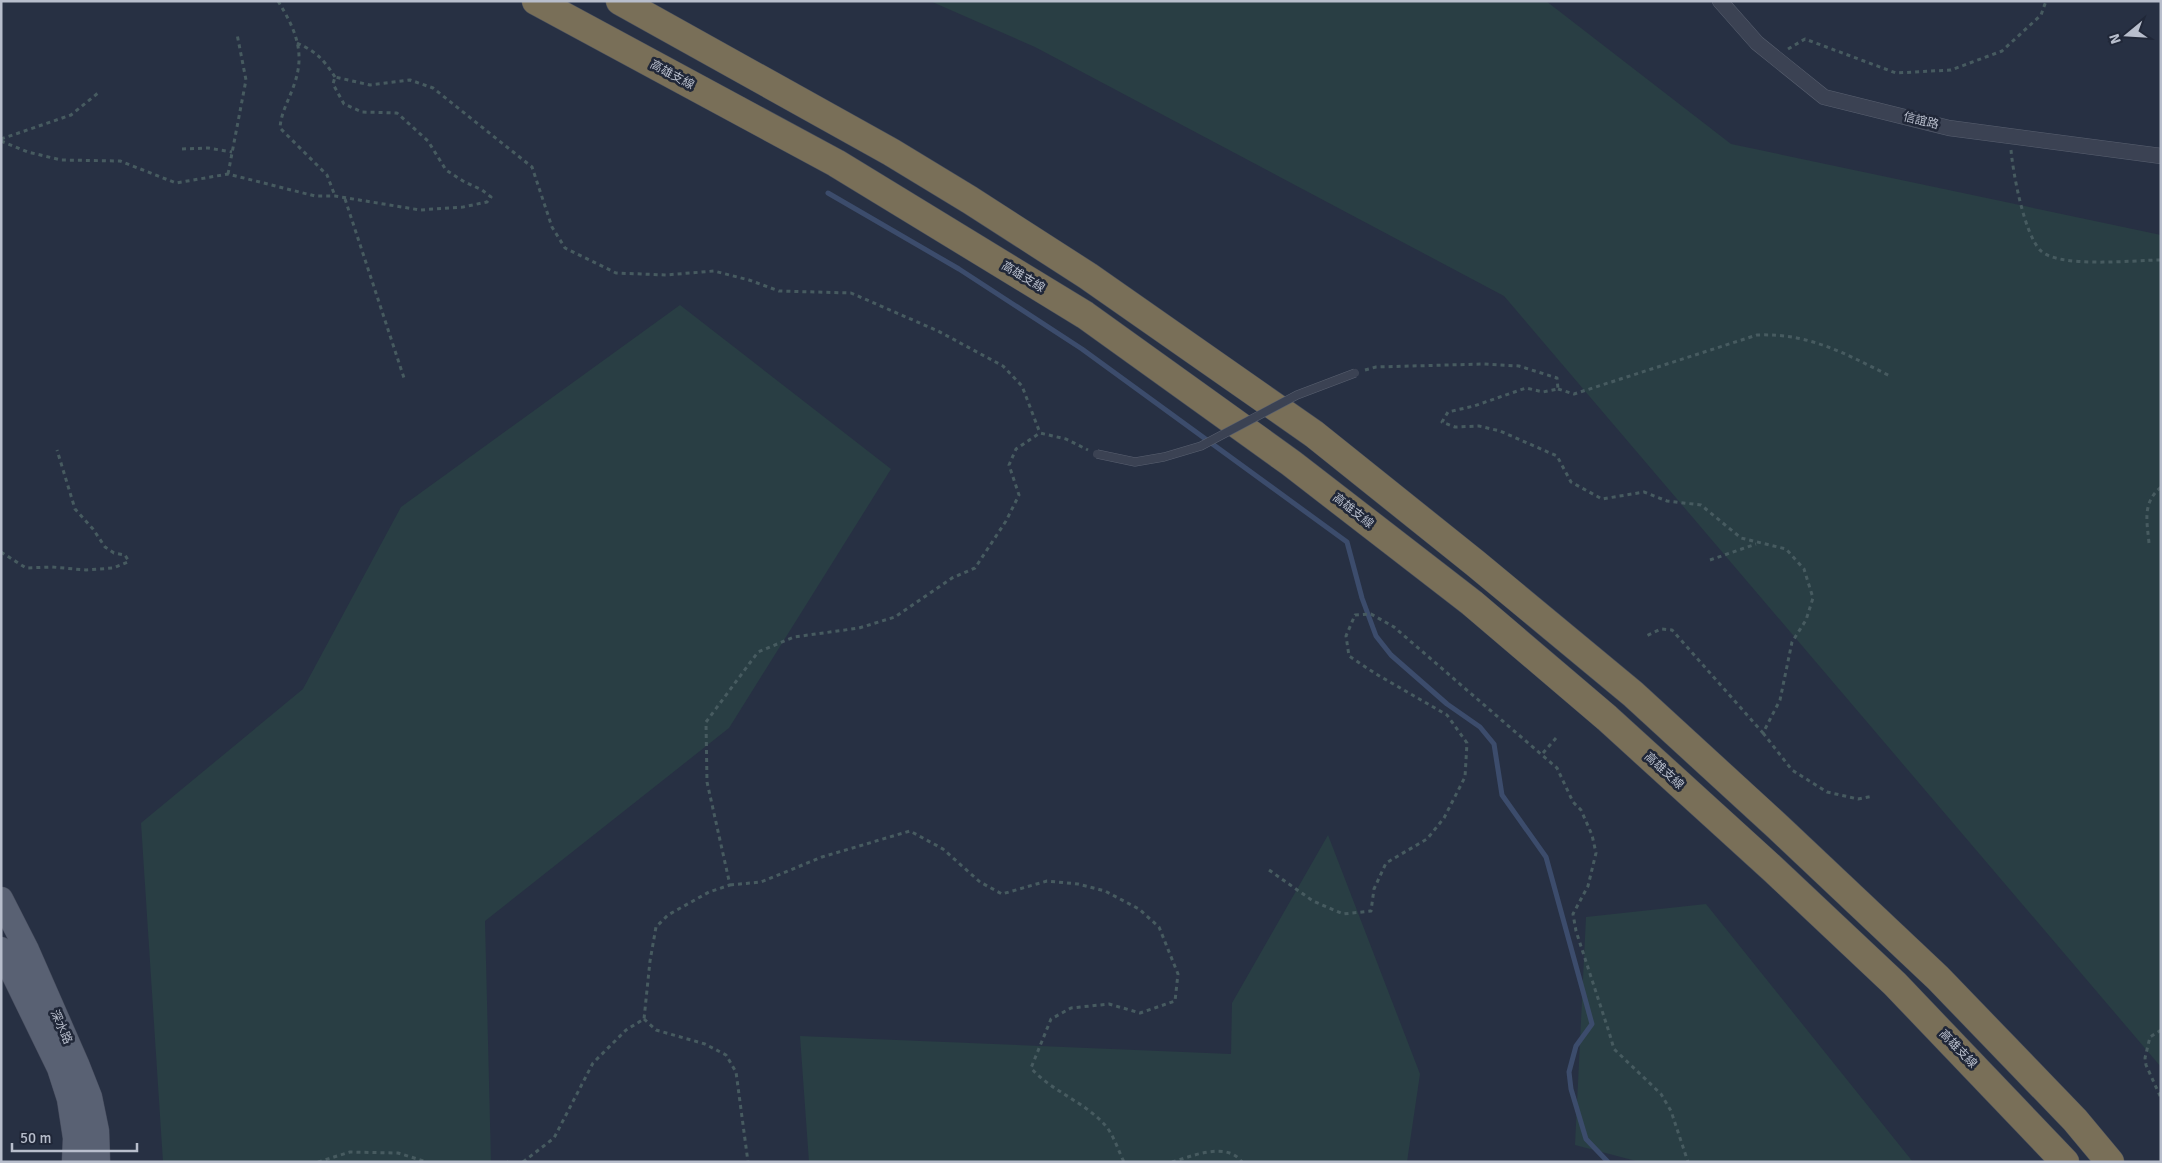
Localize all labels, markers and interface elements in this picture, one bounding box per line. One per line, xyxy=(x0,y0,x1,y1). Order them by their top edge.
north arrow xyxy=(2102,10,2152,60)
text: N xyxy=(2106,32,2125,46)
street label: 高雄支線 xyxy=(647,57,697,93)
street label: 信誼路 xyxy=(1902,109,1940,133)
street label: 高雄支線 xyxy=(999,258,1047,296)
street label: 高雄支線 xyxy=(1329,490,1377,532)
street label: 高雄支線 xyxy=(1641,749,1687,793)
street label: 深水路 xyxy=(47,1007,75,1047)
street label: 高雄支線 xyxy=(1936,1027,1980,1071)
scale bar xyxy=(12,1120,138,1152)
text: 50 m xyxy=(20,1129,51,1147)

